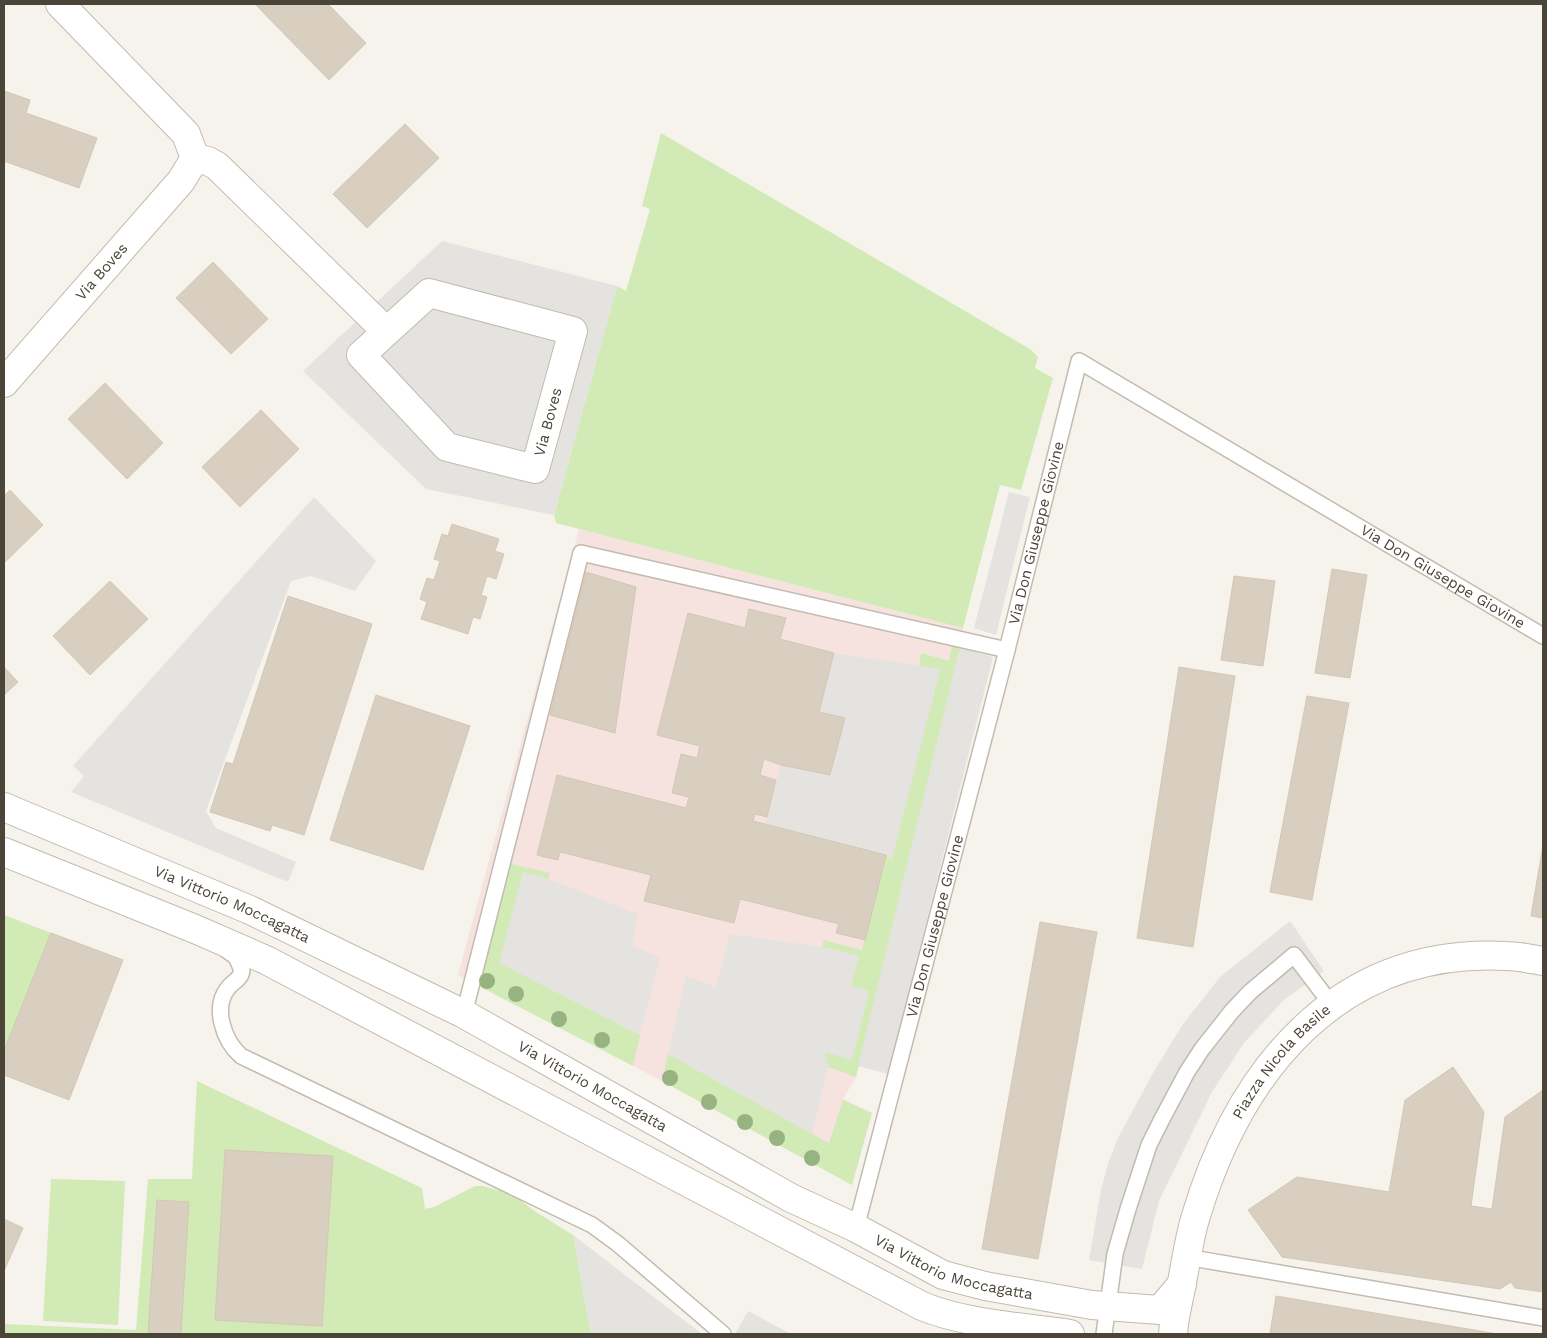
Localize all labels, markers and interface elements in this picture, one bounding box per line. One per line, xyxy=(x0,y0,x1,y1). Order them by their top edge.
street label: Via Boves xyxy=(72,239,132,304)
street label: Via Boves xyxy=(530,386,566,458)
street label: Via Don Giuseppe Giovine xyxy=(1005,439,1068,626)
street label: Via Don Giuseppe Giovine xyxy=(1357,521,1528,632)
street label: Via Don Giuseppe Giovine xyxy=(902,833,967,1019)
street label: Via Vittorio Moccagatta xyxy=(152,862,313,947)
street label: Piazza Nicola Basile xyxy=(1228,1000,1334,1122)
street label: Via Vittorio Moccagatta xyxy=(515,1037,671,1136)
street label: Via Vittorio Moccagatta xyxy=(871,1231,1035,1303)

